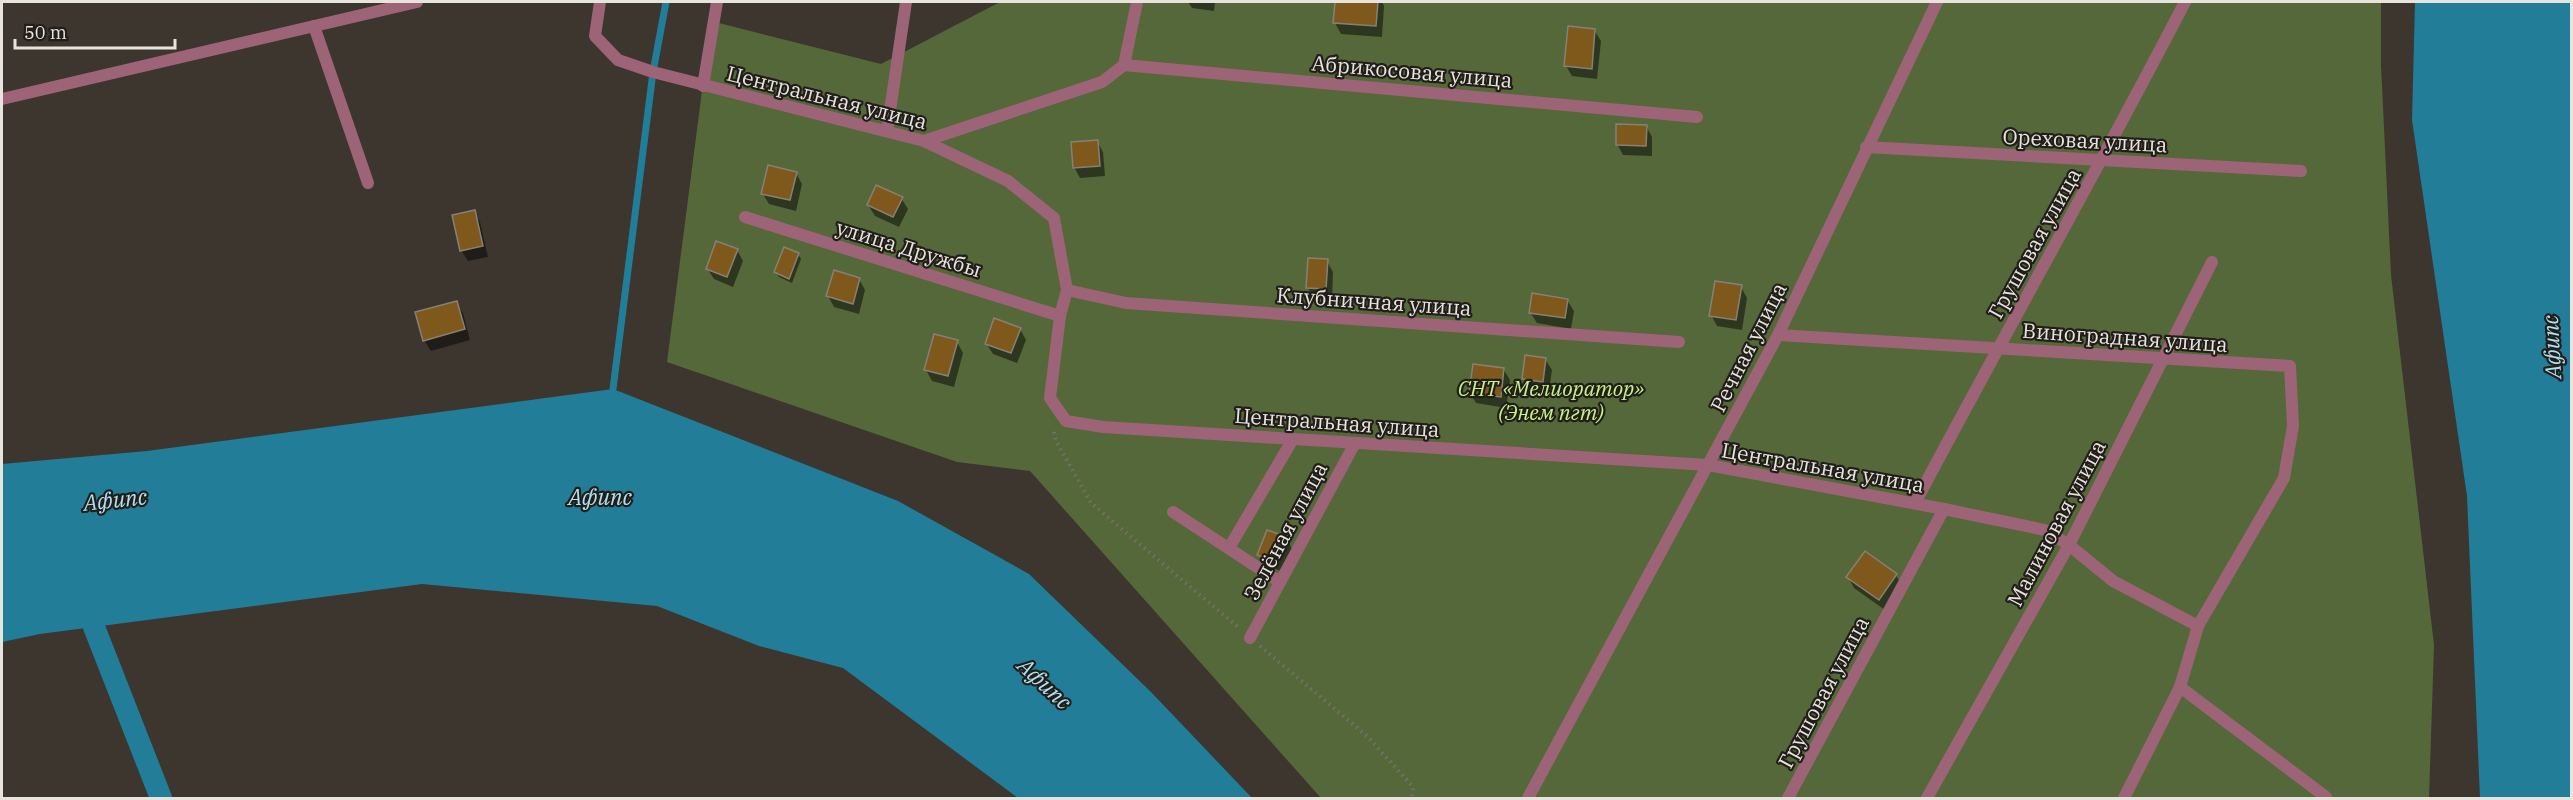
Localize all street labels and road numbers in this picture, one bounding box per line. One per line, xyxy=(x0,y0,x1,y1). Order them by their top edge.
street label: Абрикосовая улица xyxy=(1310,48,1514,94)
street label: Центральная улица xyxy=(724,59,930,135)
street label: Ореховая улица xyxy=(2002,122,2168,158)
street label: Грушовая улица xyxy=(1981,163,2087,323)
street label: улица Дружбы xyxy=(833,213,985,283)
street label: Речная улица xyxy=(1703,278,1793,416)
street label: Клубничная улица xyxy=(1275,280,1473,322)
street label: Виноградная улица xyxy=(2021,316,2229,358)
street label: Центральная улица xyxy=(1233,401,1441,443)
street label: Центральная улица xyxy=(1719,435,1927,499)
street label: Малиновая улица xyxy=(2000,435,2112,611)
street label: Зелёная улица xyxy=(1237,457,1333,605)
street label: Грушовая улица xyxy=(1771,611,1875,773)

